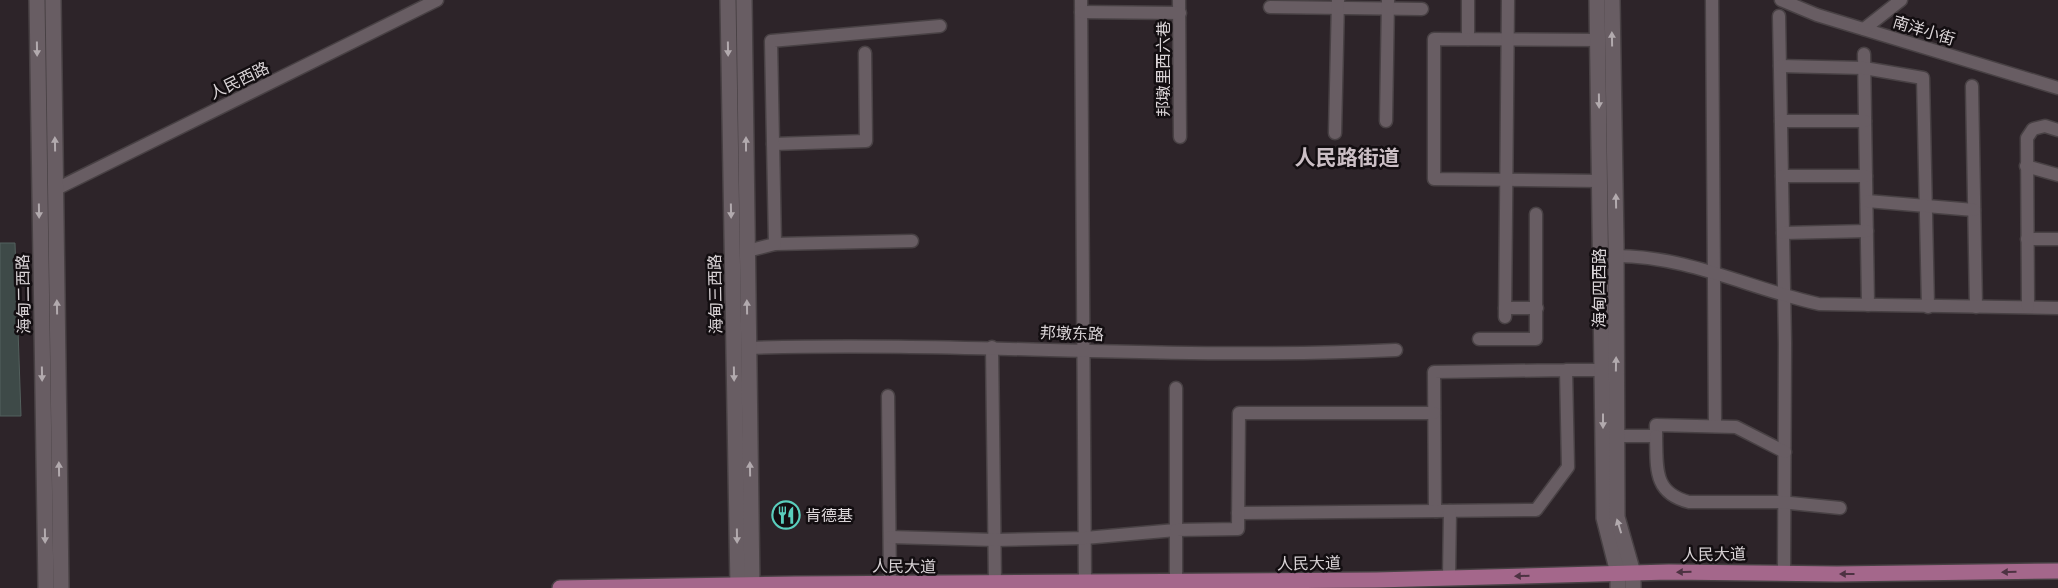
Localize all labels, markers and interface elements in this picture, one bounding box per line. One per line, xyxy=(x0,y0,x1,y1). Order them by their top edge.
street label: 南洋小街 xyxy=(1890,11,1958,49)
street label: 邦墩里西六巷 xyxy=(1153,21,1173,117)
one-way arrow xyxy=(1608,31,1616,47)
one-way arrow xyxy=(34,41,42,57)
one-way arrow xyxy=(724,41,732,57)
street label: 人民西路 xyxy=(206,57,272,103)
one-way arrow xyxy=(1595,93,1603,109)
one-way arrow xyxy=(51,136,59,152)
one-way arrow xyxy=(742,136,750,152)
district label: 人民路街道 xyxy=(1295,144,1400,170)
one-way arrow xyxy=(1611,193,1619,209)
one-way arrow xyxy=(36,203,44,219)
one-way arrow xyxy=(727,203,735,219)
street label: 海甸四西路 xyxy=(1589,248,1609,328)
street label: 海甸二西路 xyxy=(12,254,34,334)
street label: 海甸三西路 xyxy=(704,254,726,334)
one-way arrow xyxy=(53,299,61,315)
one-way arrow xyxy=(743,299,751,315)
street label: 邦墩东路 xyxy=(1040,322,1104,344)
one-way arrow xyxy=(1612,356,1620,372)
one-way arrow xyxy=(38,366,46,382)
one-way arrow xyxy=(730,366,738,382)
one-way arrow xyxy=(1599,413,1607,429)
one-way arrow xyxy=(55,461,63,477)
one-way arrow xyxy=(746,461,754,477)
restaurant icon: 肯德基 xyxy=(771,500,801,530)
place label: 肯德基 xyxy=(805,505,853,525)
one-way arrow xyxy=(1615,518,1623,533)
one-way arrow xyxy=(41,528,49,544)
one-way arrow xyxy=(733,528,741,544)
street label: 人民大道 xyxy=(1682,543,1746,565)
street label: 人民大道 xyxy=(1277,552,1341,574)
street label: 人民大道 xyxy=(872,555,936,577)
one-way arrow xyxy=(1676,568,1692,576)
one-way arrow xyxy=(2001,568,2017,576)
one-way arrow xyxy=(1839,570,1855,578)
one-way arrow xyxy=(1514,572,1530,580)

